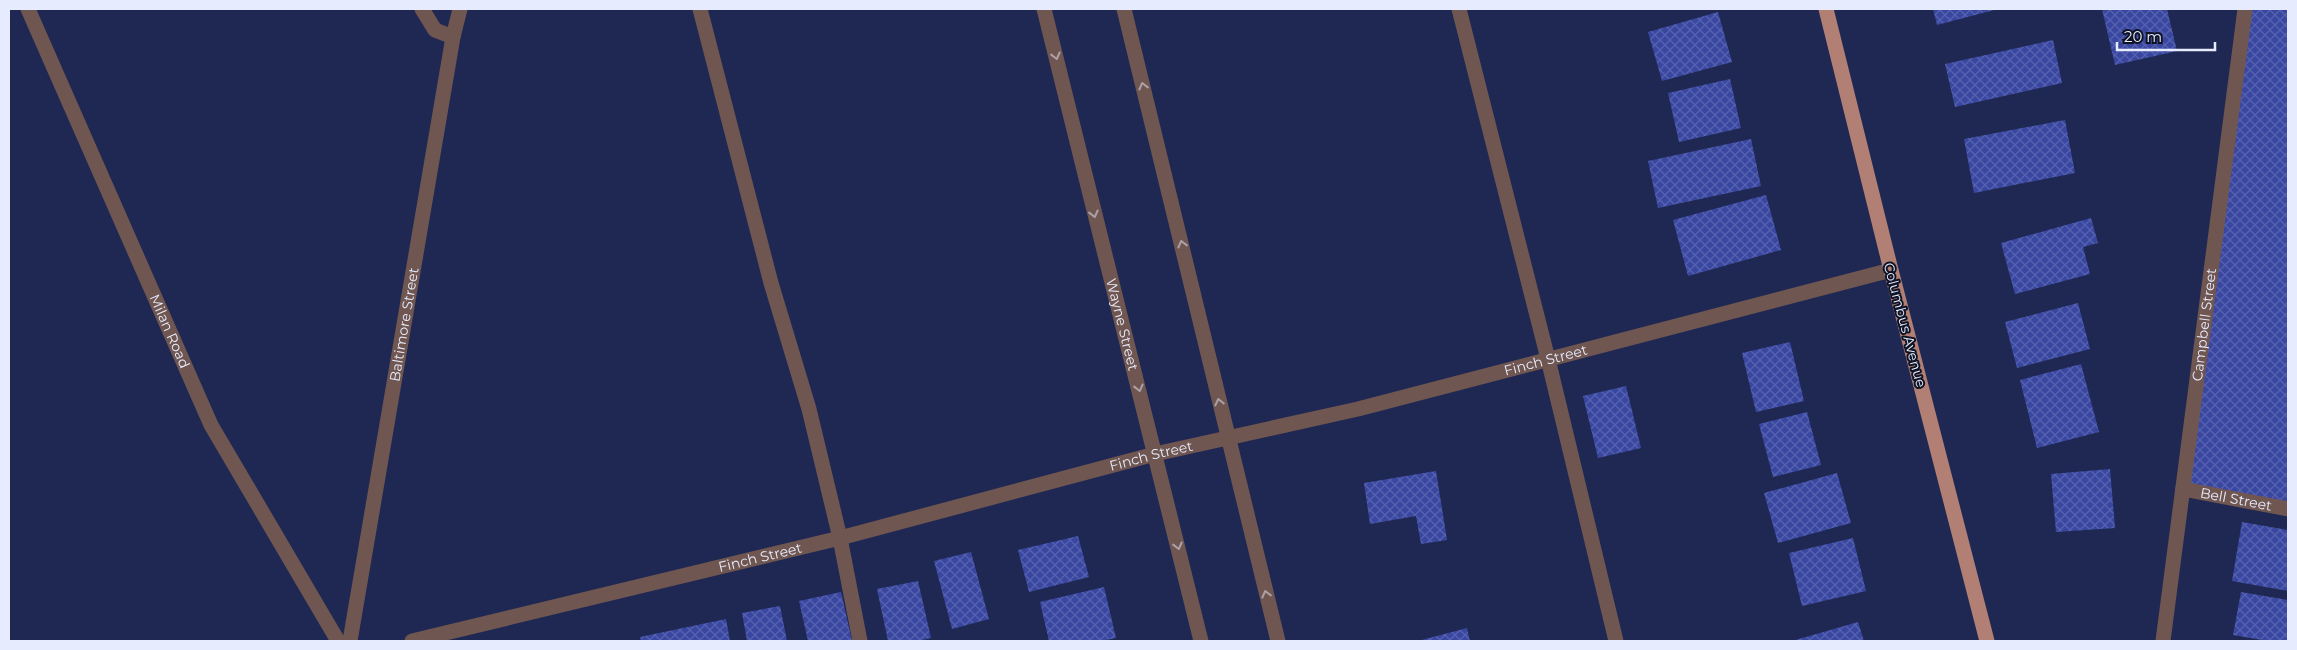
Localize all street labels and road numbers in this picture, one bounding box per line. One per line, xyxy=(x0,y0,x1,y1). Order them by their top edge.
street label: Columbus Avenue xyxy=(1880,261,1930,389)
street label: Baltimore Street xyxy=(385,266,423,383)
street label: Campbell Street xyxy=(2188,267,2220,382)
street label: Wayne Street xyxy=(1102,276,1143,373)
street label: Milan Road xyxy=(146,291,194,371)
street label: Finch Street xyxy=(1502,341,1589,380)
street label: Finch Street xyxy=(1107,437,1195,475)
street label: Bell Street xyxy=(2199,483,2274,515)
street label: Finch Street xyxy=(716,538,804,576)

